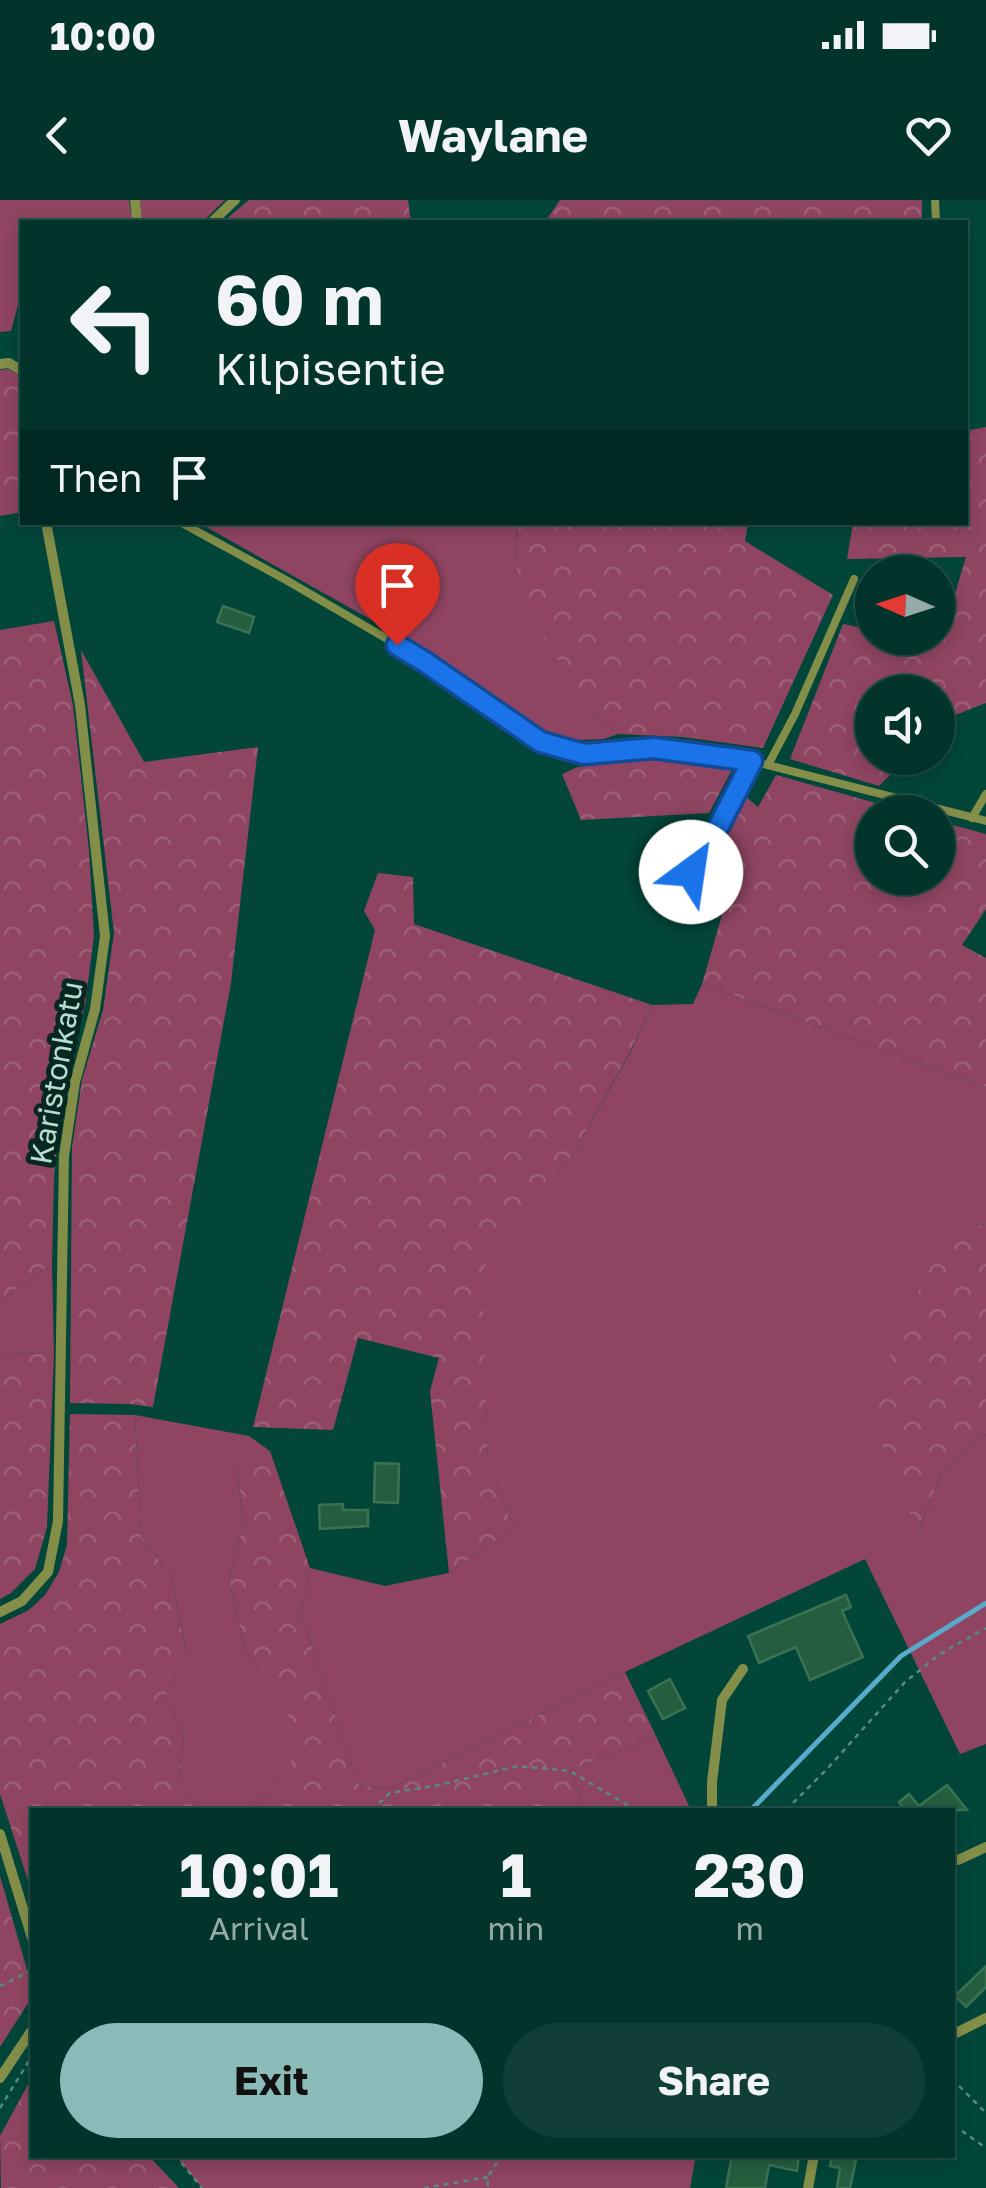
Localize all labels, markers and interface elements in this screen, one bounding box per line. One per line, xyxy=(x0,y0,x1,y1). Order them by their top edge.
text: 10:00 xyxy=(50,13,156,58)
icon: back xyxy=(30,108,85,163)
text: Waylane xyxy=(398,108,588,162)
icon: heart xyxy=(901,108,956,163)
text: 60 m xyxy=(215,256,384,340)
icon: left xyxy=(50,260,180,390)
text: Kilpisentie xyxy=(215,341,446,395)
icon: arrive xyxy=(162,450,217,505)
text: Then xyxy=(50,455,142,500)
pin xyxy=(355,543,440,646)
north arrow xyxy=(855,555,955,655)
map controls xyxy=(855,555,955,895)
icon: arrive xyxy=(370,558,425,613)
button: sound xyxy=(855,675,955,775)
button: search xyxy=(855,795,955,895)
position arrow xyxy=(639,820,743,924)
street label: Karistonkatu xyxy=(22,979,90,1167)
text: 10:01 xyxy=(179,1838,338,1910)
text: 1 xyxy=(500,1838,531,1910)
text: 230 xyxy=(693,1838,806,1910)
text: Arrival xyxy=(209,1909,309,1947)
text: min xyxy=(488,1909,544,1947)
text: m xyxy=(735,1909,764,1947)
button: Exit xyxy=(60,2023,483,2138)
button: Share xyxy=(503,2023,925,2138)

